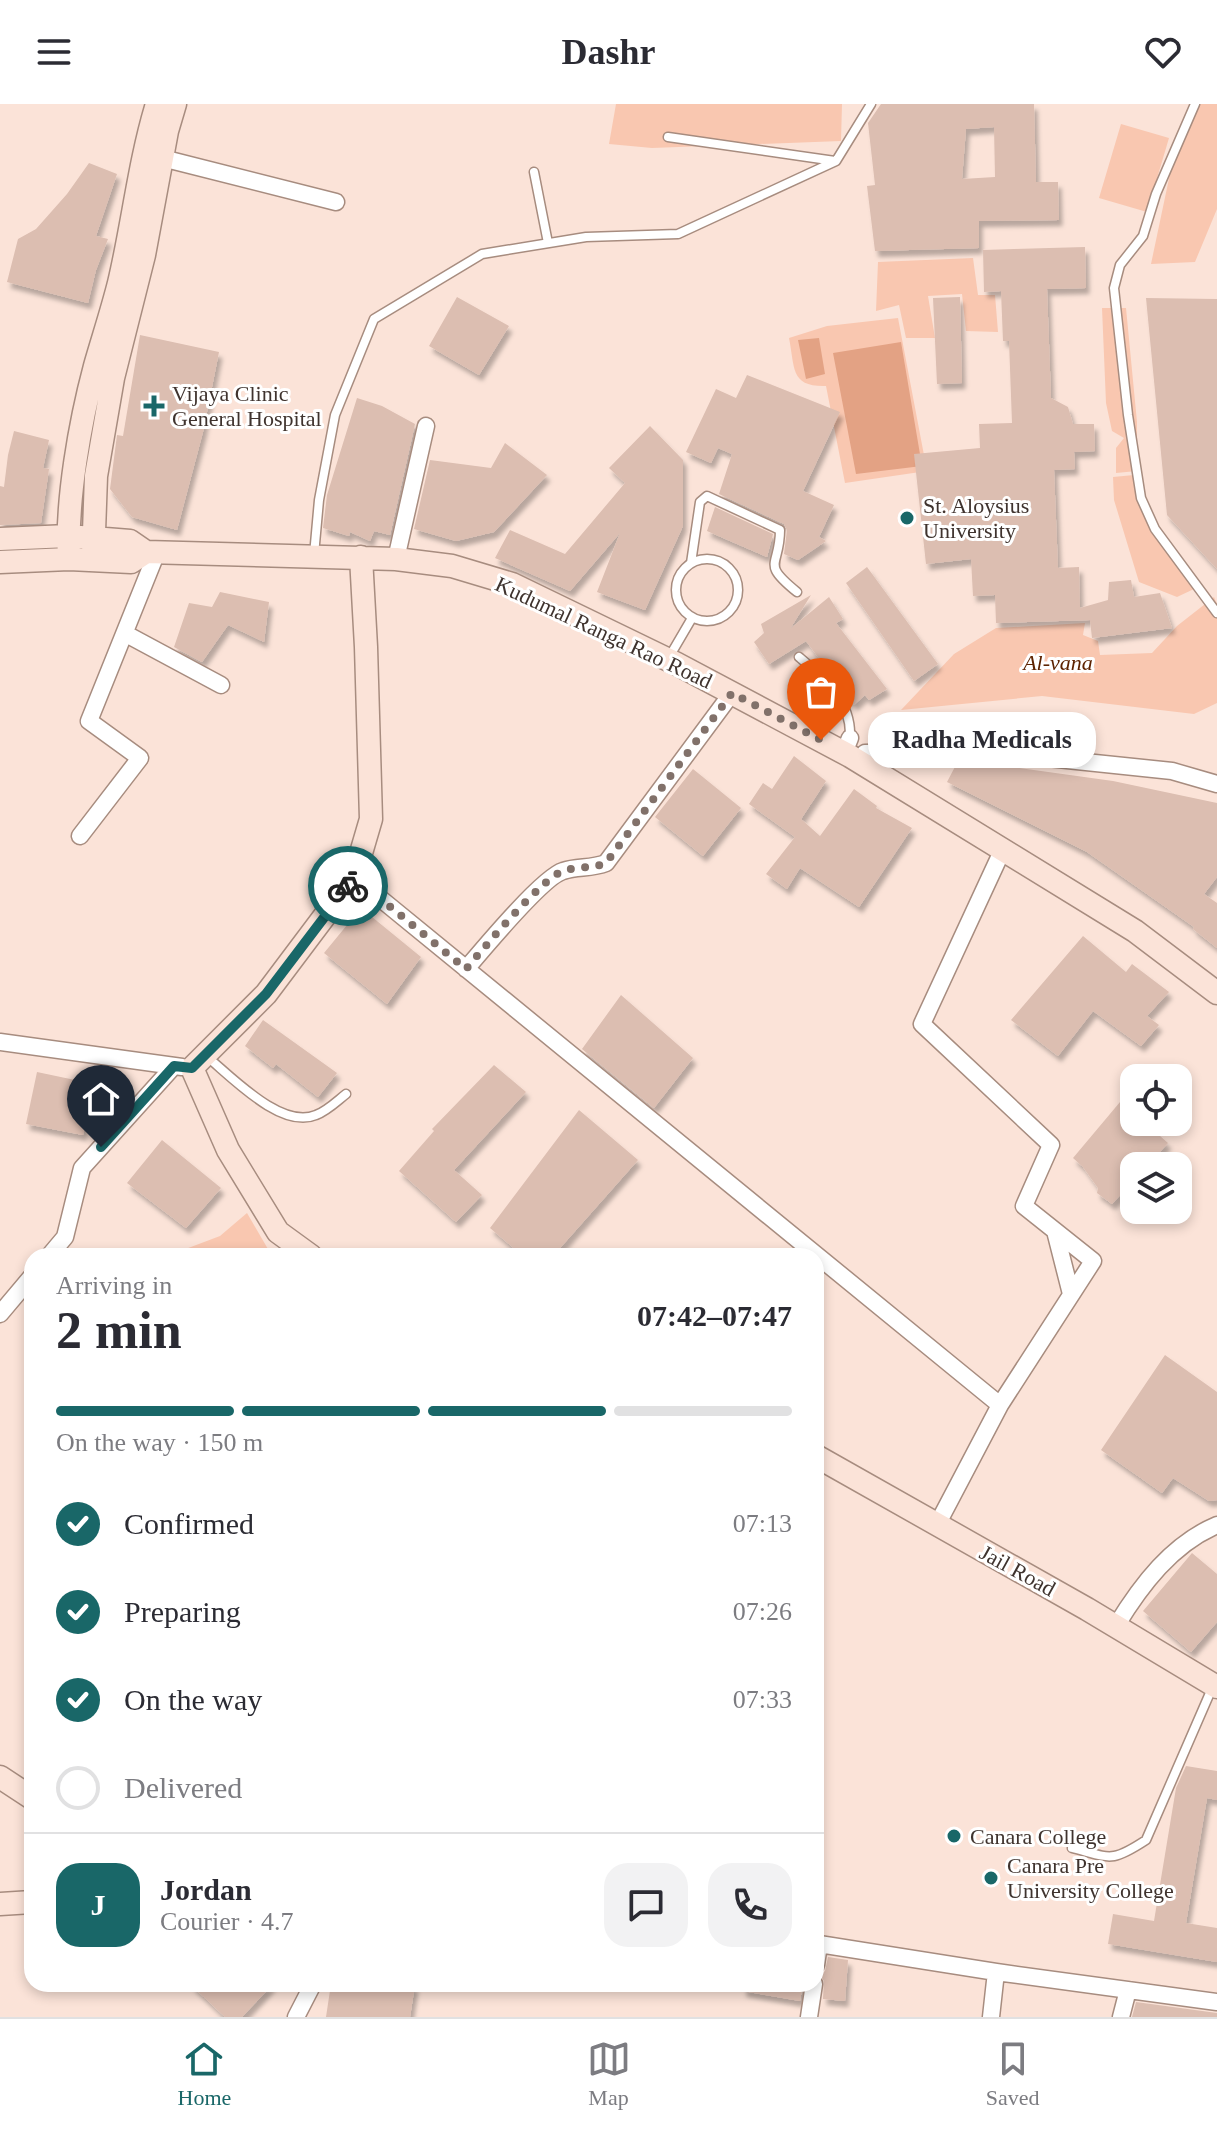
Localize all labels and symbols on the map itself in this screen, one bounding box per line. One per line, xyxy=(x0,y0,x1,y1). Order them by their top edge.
place label: Vijaya Clinic General Hospital xyxy=(172,381,322,431)
marker: Vijaya Clinic General Hospital xyxy=(143,395,165,417)
place label: St. Aloysius University xyxy=(923,493,1029,543)
marker: St. Aloysius University xyxy=(898,509,916,527)
street label: Kudumal Ranga Rao Road xyxy=(491,571,716,694)
park label: Al-vana xyxy=(1021,650,1093,675)
pin xyxy=(787,658,855,740)
callout: Radha Medicals xyxy=(869,712,1097,768)
courier xyxy=(308,846,388,926)
pin xyxy=(67,1065,135,1147)
street label: Jail Road xyxy=(976,1540,1060,1601)
place label: Canara College xyxy=(970,1824,1106,1849)
marker: Canara College xyxy=(945,1827,963,1845)
place label: Canara Pre University College xyxy=(1007,1853,1174,1903)
marker: Canara Pre University College xyxy=(982,1869,1000,1887)

